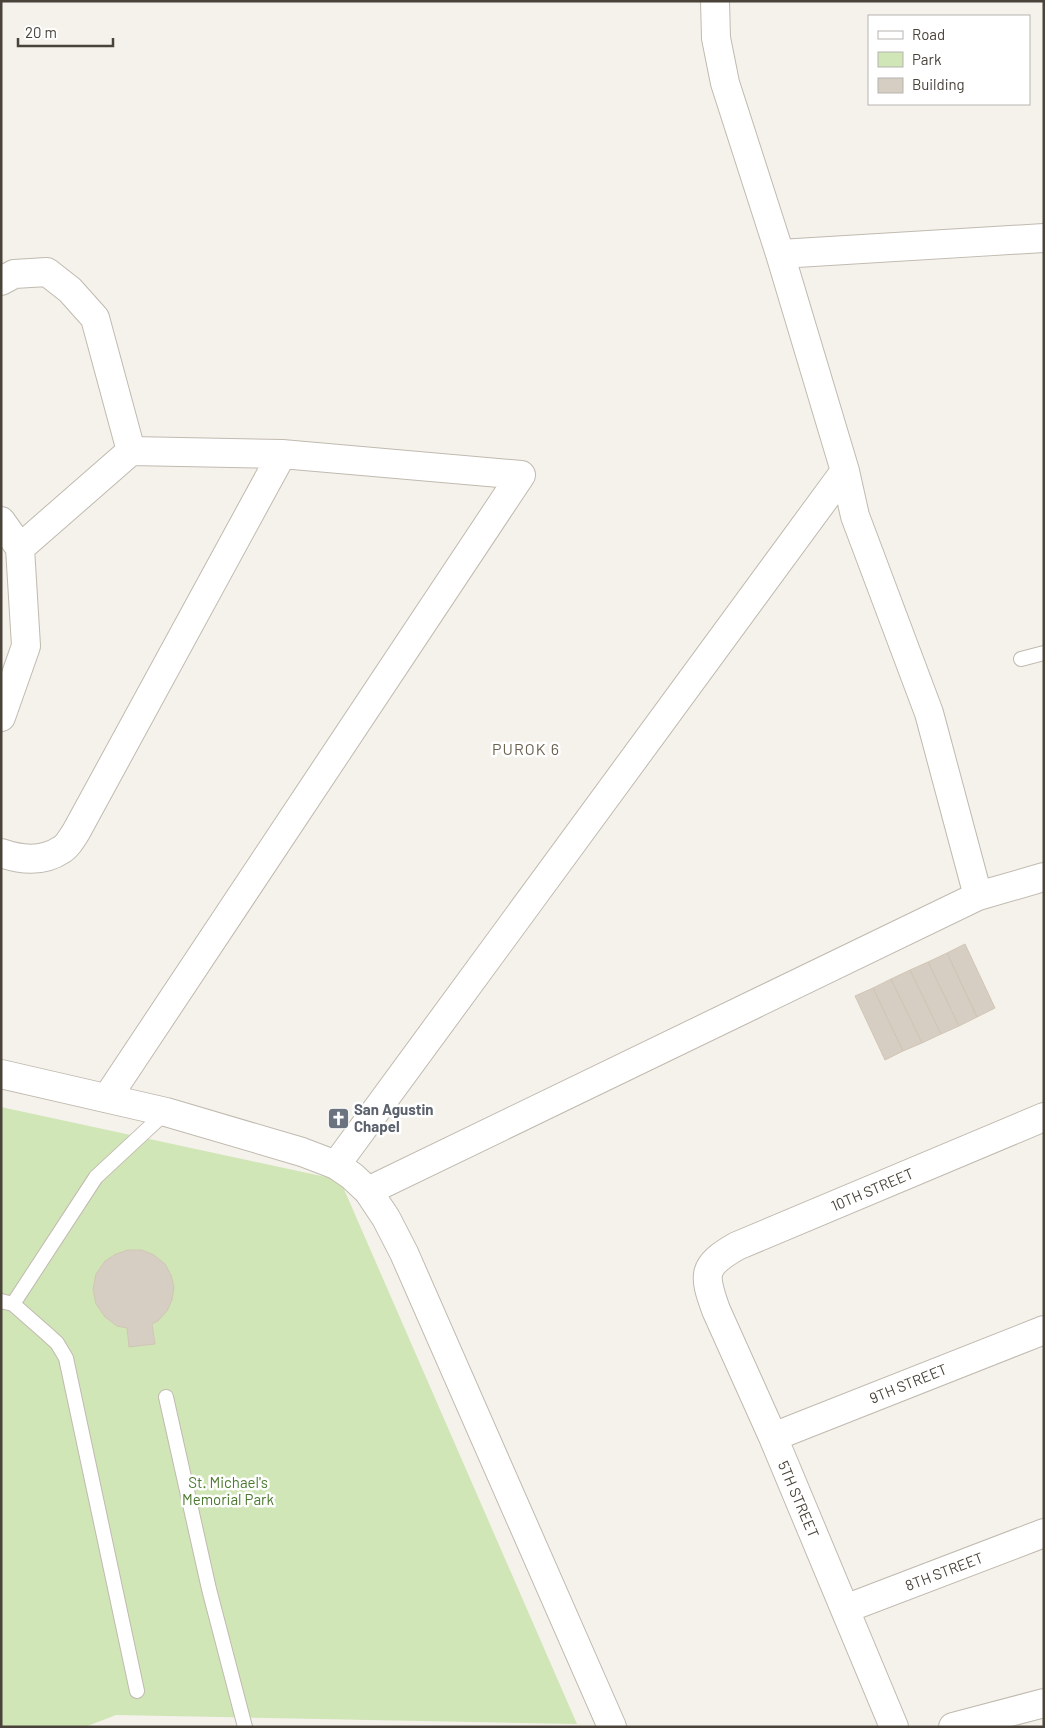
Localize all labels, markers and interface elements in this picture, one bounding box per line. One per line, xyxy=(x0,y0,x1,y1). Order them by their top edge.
scale bar xyxy=(18,15,112,47)
legend xyxy=(868,15,1030,105)
text: 20 m xyxy=(25,23,57,41)
text: Road xyxy=(912,25,945,43)
text: Park xyxy=(912,50,942,68)
text: Building xyxy=(912,75,965,93)
district label: PUROK 6 xyxy=(492,739,560,758)
place label: San Agustin Chapel xyxy=(354,1100,433,1135)
church icon: San Agustin Chapel xyxy=(326,1106,350,1130)
street label: 10TH STREET xyxy=(828,1164,916,1214)
street label: 9TH STREET xyxy=(867,1359,949,1407)
street label: 5TH STREET xyxy=(775,1458,823,1540)
park label: St. Michael's Memorial Park xyxy=(182,1473,275,1508)
street label: 8TH STREET xyxy=(902,1548,986,1594)

